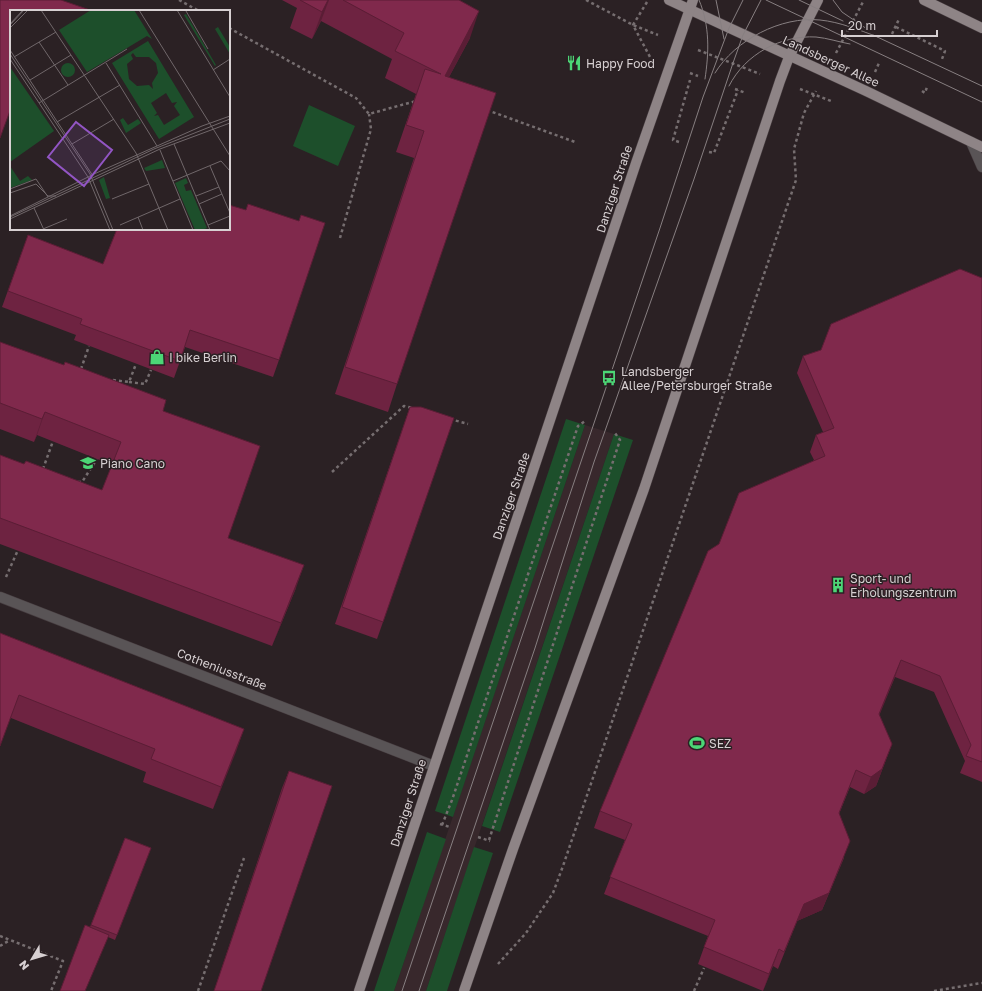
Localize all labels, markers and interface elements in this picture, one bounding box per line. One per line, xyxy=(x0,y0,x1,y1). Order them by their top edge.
inset map xyxy=(10,10,230,230)
scale bar xyxy=(842,12,937,38)
text: 20 m xyxy=(848,18,876,33)
street label: Landsberger Allee xyxy=(780,32,882,90)
restaurant icon: Happy Food xyxy=(565,54,583,72)
place label: Happy Food xyxy=(586,56,655,71)
street label: Danziger Straße xyxy=(593,143,635,235)
shop icon: I bike Berlin xyxy=(148,348,166,366)
place label: I bike Berlin xyxy=(169,350,237,365)
place label: Landsberger Allee/Petersburger Straße xyxy=(621,364,772,393)
bus stop icon: Landsberger Allee/Petersburger Straße xyxy=(600,369,618,387)
street label: Danziger Straße xyxy=(489,450,533,542)
school or university icon: Piano Cano xyxy=(79,454,97,472)
place label: Piano Cano xyxy=(100,456,165,471)
place label: Sport- und Erholungszentrum xyxy=(850,571,957,600)
building icon: Sport- und Erholungszentrum xyxy=(829,576,847,594)
street label: Cotheniusstraße xyxy=(175,645,269,693)
sports icon: SEZ xyxy=(688,734,706,752)
place label: SEZ xyxy=(709,736,731,751)
street label: Danziger Straße xyxy=(387,757,429,849)
north arrow xyxy=(12,939,52,979)
text: N xyxy=(16,958,31,973)

